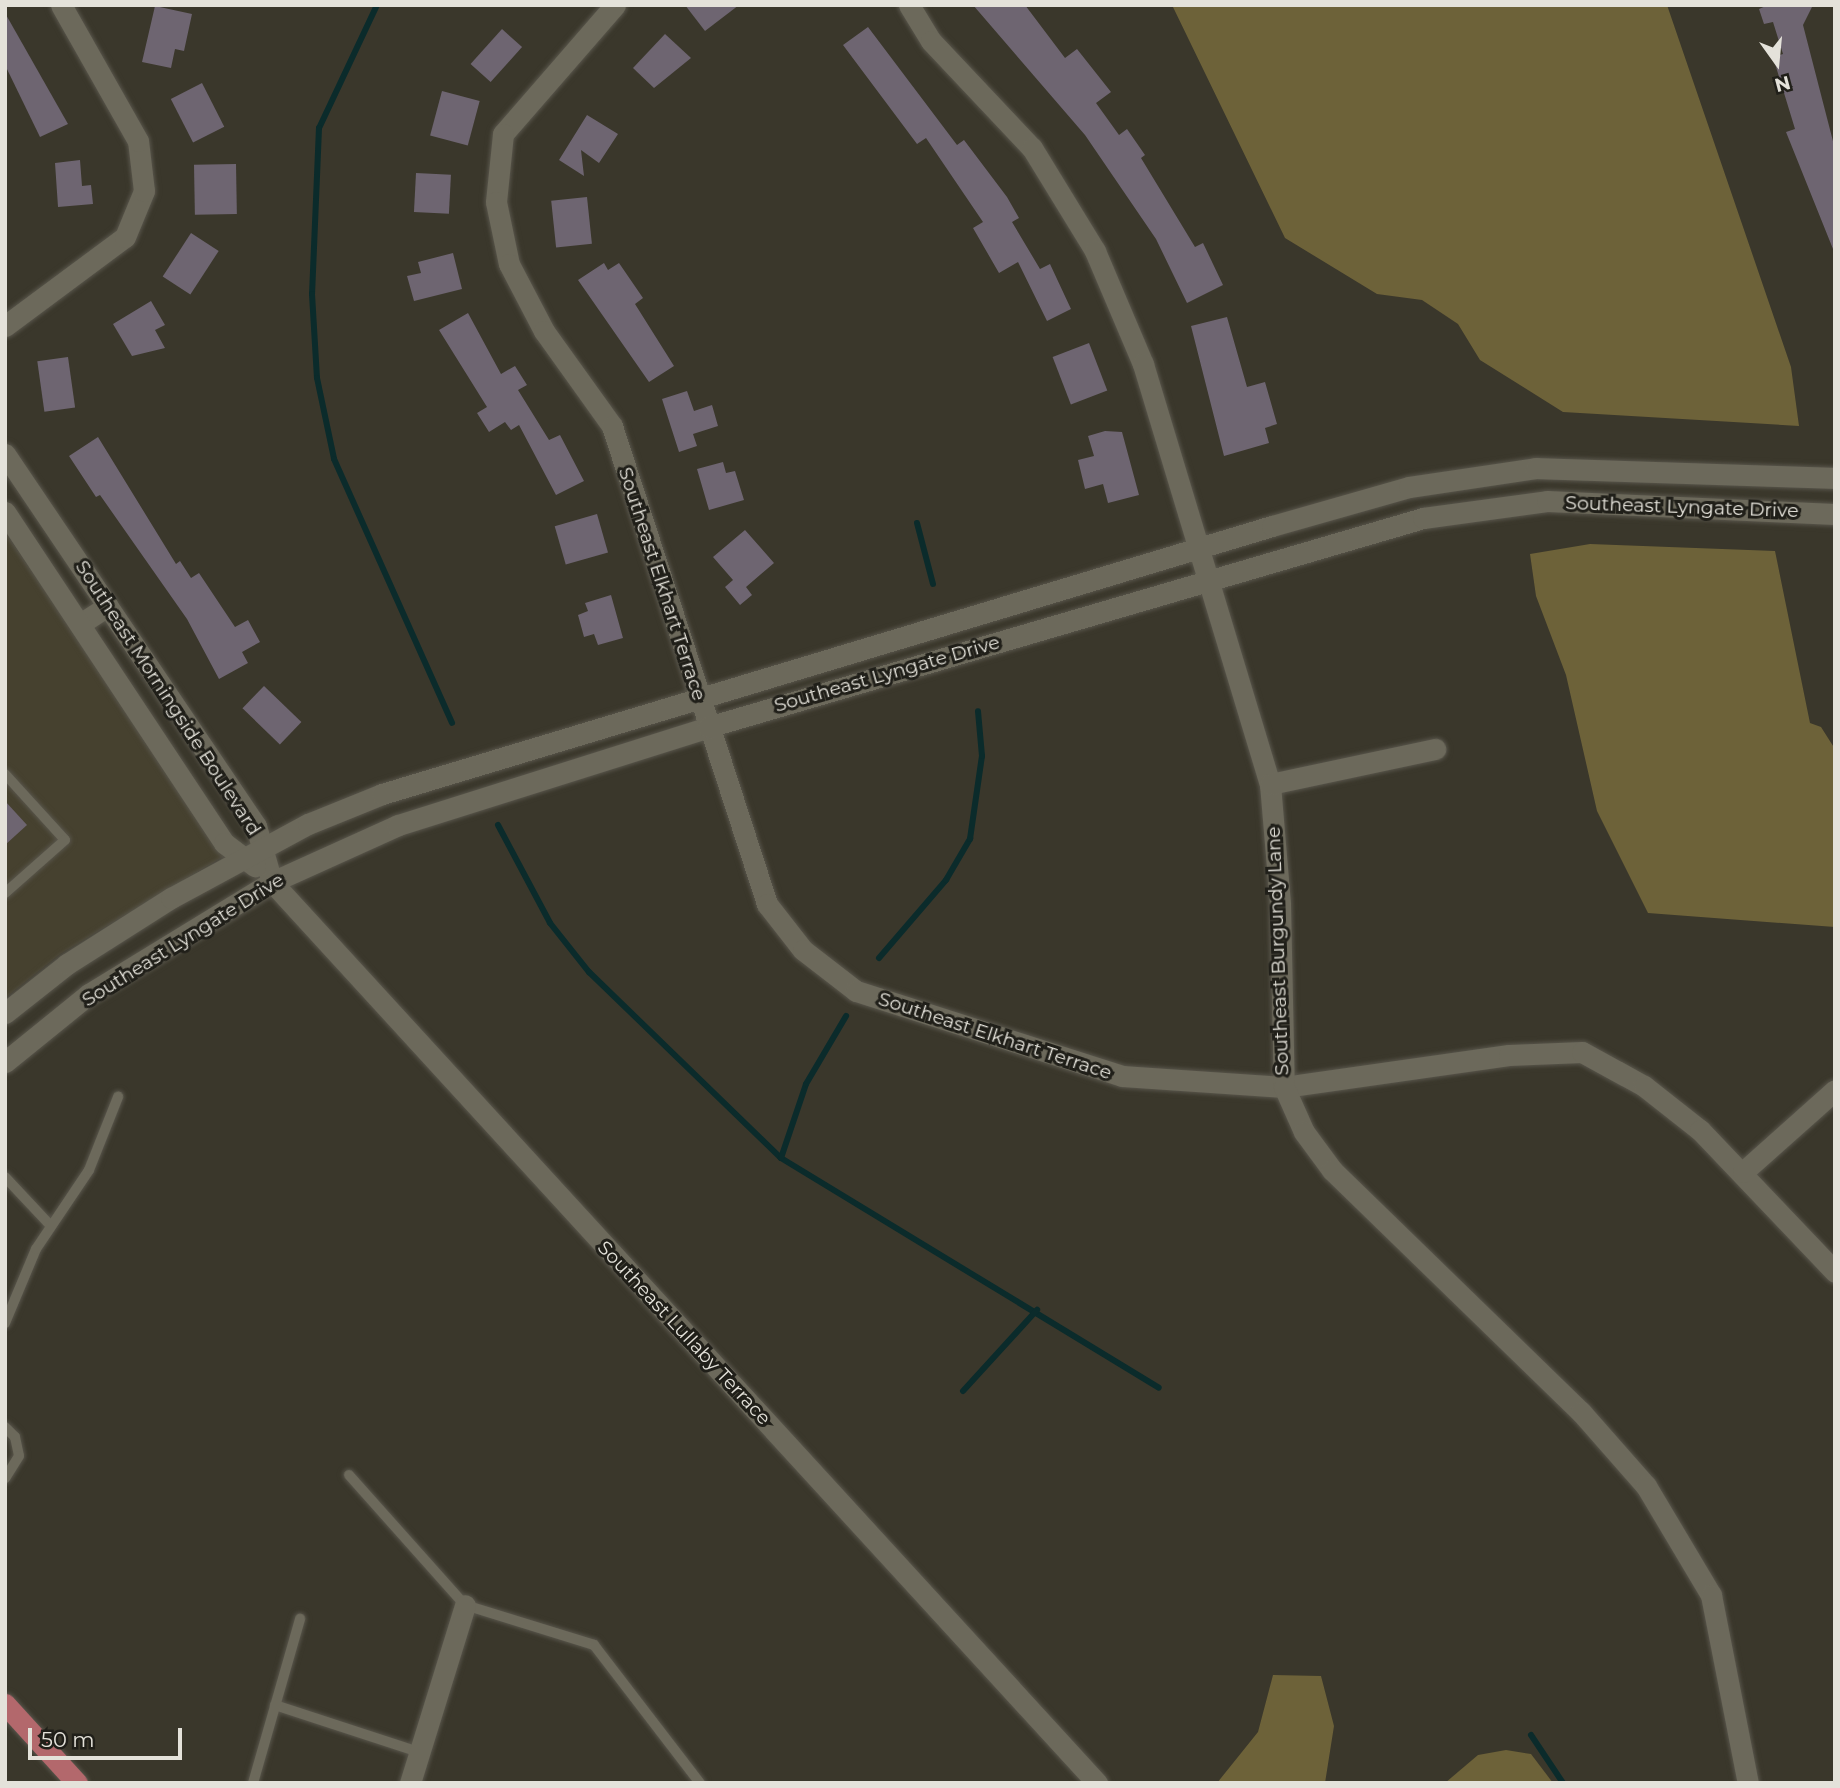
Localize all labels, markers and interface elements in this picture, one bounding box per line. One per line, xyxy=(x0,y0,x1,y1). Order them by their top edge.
north arrow xyxy=(1742,28,1812,98)
text: N xyxy=(1772,71,1793,97)
street label: Southeast Elkhart Terrace xyxy=(613,464,711,704)
street label: Southeast Lyngate Drive xyxy=(1565,492,1799,522)
street label: Southeast Morningside Boulevard xyxy=(70,556,266,840)
street label: Southeast Lyngate Drive xyxy=(772,631,1002,717)
street label: Southeast Burgundy Lane xyxy=(1262,826,1294,1076)
street label: Southeast Lyngate Drive xyxy=(78,868,288,1012)
street label: Southeast Elkhart Terrace xyxy=(875,987,1115,1085)
street label: Southeast Lullaby Terrace xyxy=(593,1236,775,1430)
scale bar xyxy=(32,1714,186,1758)
text: 50 m xyxy=(41,1727,95,1752)

